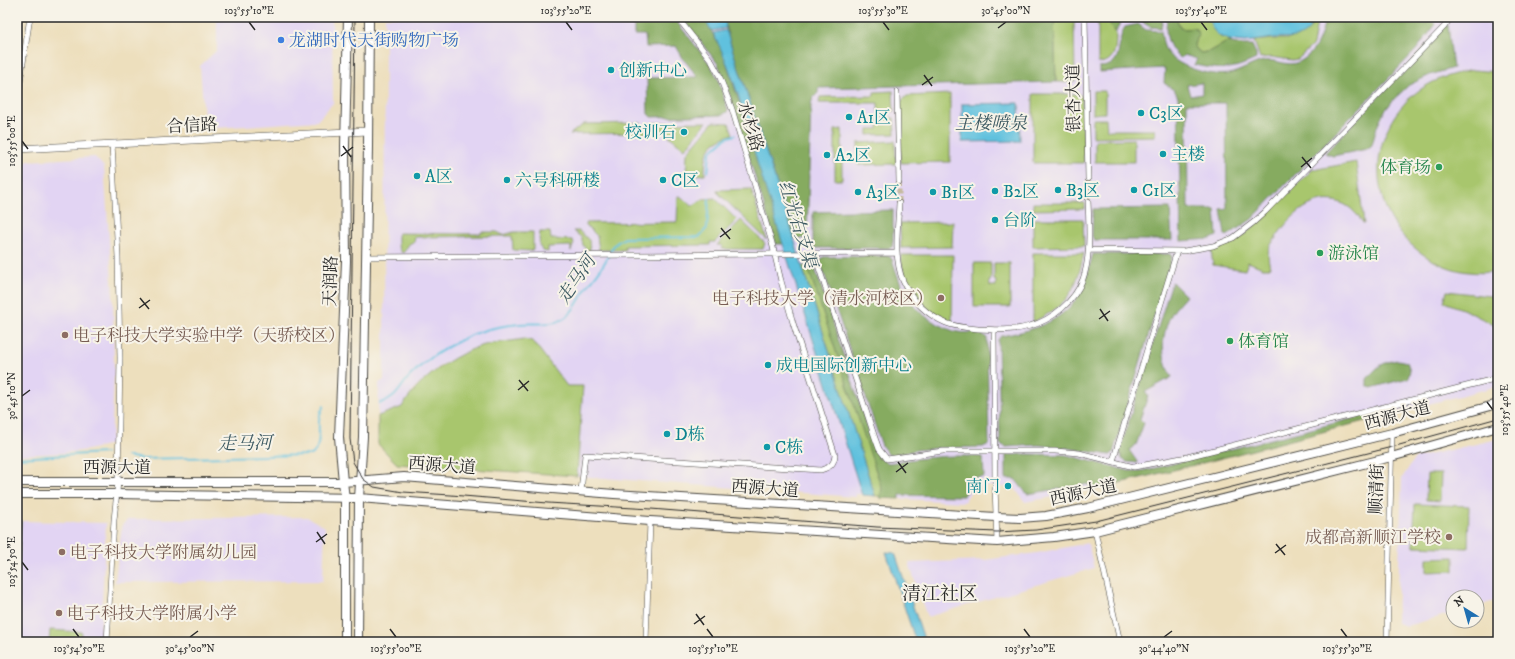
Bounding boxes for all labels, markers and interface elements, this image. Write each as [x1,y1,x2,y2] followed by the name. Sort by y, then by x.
[224,5,274,17] text: 103°55'10"E
[541,5,591,17] text: 103°55'20"E
[858,5,908,17] text: 103°55'30"E
[981,5,1031,17] text: 30°45'00"N
[1175,5,1227,17] text: 103°55'40"E
[289,30,459,52] place label: 龙湖时代天街购物广场
[276,35,286,45] marker: 龙湖时代天街购物广场
[619,60,687,82] place label: 创新中心
[1062,64,1086,132] street label: 银杏大道
[606,65,616,75] marker: 创新中心
[732,99,768,154] street label: 水杉路
[1149,103,1184,125] place label: C3区
[857,107,891,129] place label: A1区
[1136,108,1146,118] marker: C3区
[844,112,854,122] marker: A1区
[955,113,1028,135] water label: 主楼喷泉
[166,114,218,138] street label: 合信路
[6,115,18,167] text: 103°55'00"E
[625,122,676,144] place label: 校训石
[679,127,689,137] marker: 校训石
[1171,144,1205,166] place label: 主楼
[835,145,871,167] place label: A2区
[1158,149,1168,159] marker: 主楼
[822,150,832,160] marker: A2区
[1380,157,1431,179] place label: 体育场
[1434,162,1444,172] marker: 体育场
[425,166,453,188] place label: A区
[515,170,600,192] place label: 六号科研楼
[671,170,699,192] place label: C区
[412,171,422,181] marker: A区
[502,175,512,185] marker: 六号科研楼
[658,175,668,185] marker: C区
[773,178,822,273] water label: 红光右支渠
[1066,180,1100,202] place label: B3区
[1142,180,1177,202] place label: C1区
[1003,181,1039,203] place label: B2区
[866,182,900,204] place label: A3区
[941,182,975,204] place label: B1区
[1053,185,1063,195] marker: B3区
[1129,185,1139,195] marker: C1区
[990,186,1000,196] marker: B2区
[853,187,863,197] marker: A3区
[928,187,938,197] marker: B1区
[1003,210,1037,232] place label: 台阶
[990,215,1000,225] marker: 台阶
[1328,243,1379,265] place label: 游泳馆
[1315,248,1325,258] marker: 游泳馆
[553,249,603,308] water label: 走马河
[319,255,343,307] street label: 天润路
[712,288,933,310] place label: 电子科技大学（清水河校区）
[936,293,946,303] marker: 电子科技大学（清水河校区）
[73,325,345,347] place label: 电子科技大学实验中学（天骄校区）
[60,330,70,340] marker: 电子科技大学实验中学（天骄校区）
[1238,331,1289,353] place label: 体育馆
[1225,336,1235,346] marker: 体育馆
[776,355,912,377] place label: 成电国际创新中心
[763,360,773,370] marker: 成电国际创新中心
[6,372,18,420] text: 30°45'10"N
[1499,384,1511,436] text: 103°55'40"E
[1362,397,1433,435] street label: 西源大道
[675,424,705,446] place label: D栋
[662,429,672,439] marker: D栋
[218,432,275,455] water label: 走马河
[775,437,803,459] place label: C栋
[762,442,772,452] marker: C栋
[407,453,477,479] street label: 西源大道
[83,457,151,479] street label: 西源大道
[1365,463,1389,515] street label: 顺清街
[1048,475,1119,511] street label: 西源大道
[730,476,800,502] street label: 西源大道
[966,476,1000,498] place label: 南门
[1003,481,1013,491] marker: 南门
[1305,527,1441,549] place label: 成都高新顺江学校
[1444,532,1454,542] marker: 成都高新顺江学校
[6,536,18,588] text: 103°54'50"E
[70,542,257,564] place label: 电子科技大学附属幼儿园
[57,547,67,557] marker: 电子科技大学附属幼儿园
[902,583,978,606] district label: 清江社区
[1445,589,1485,629] north arrow
[1452,594,1467,610] text: N
[67,603,237,625] place label: 电子科技大学附属小学
[54,608,64,618] marker: 电子科技大学附属小学
[53,643,105,655] text: 103°54'50"E
[165,643,215,655] text: 30°45'00"N
[370,643,422,655] text: 103°55'00"E
[688,643,738,655] text: 103°55'10"E
[1005,643,1055,655] text: 103°55'20"E
[1139,643,1189,655] text: 30°44'40"N
[1322,643,1372,655] text: 103°55'30"E

